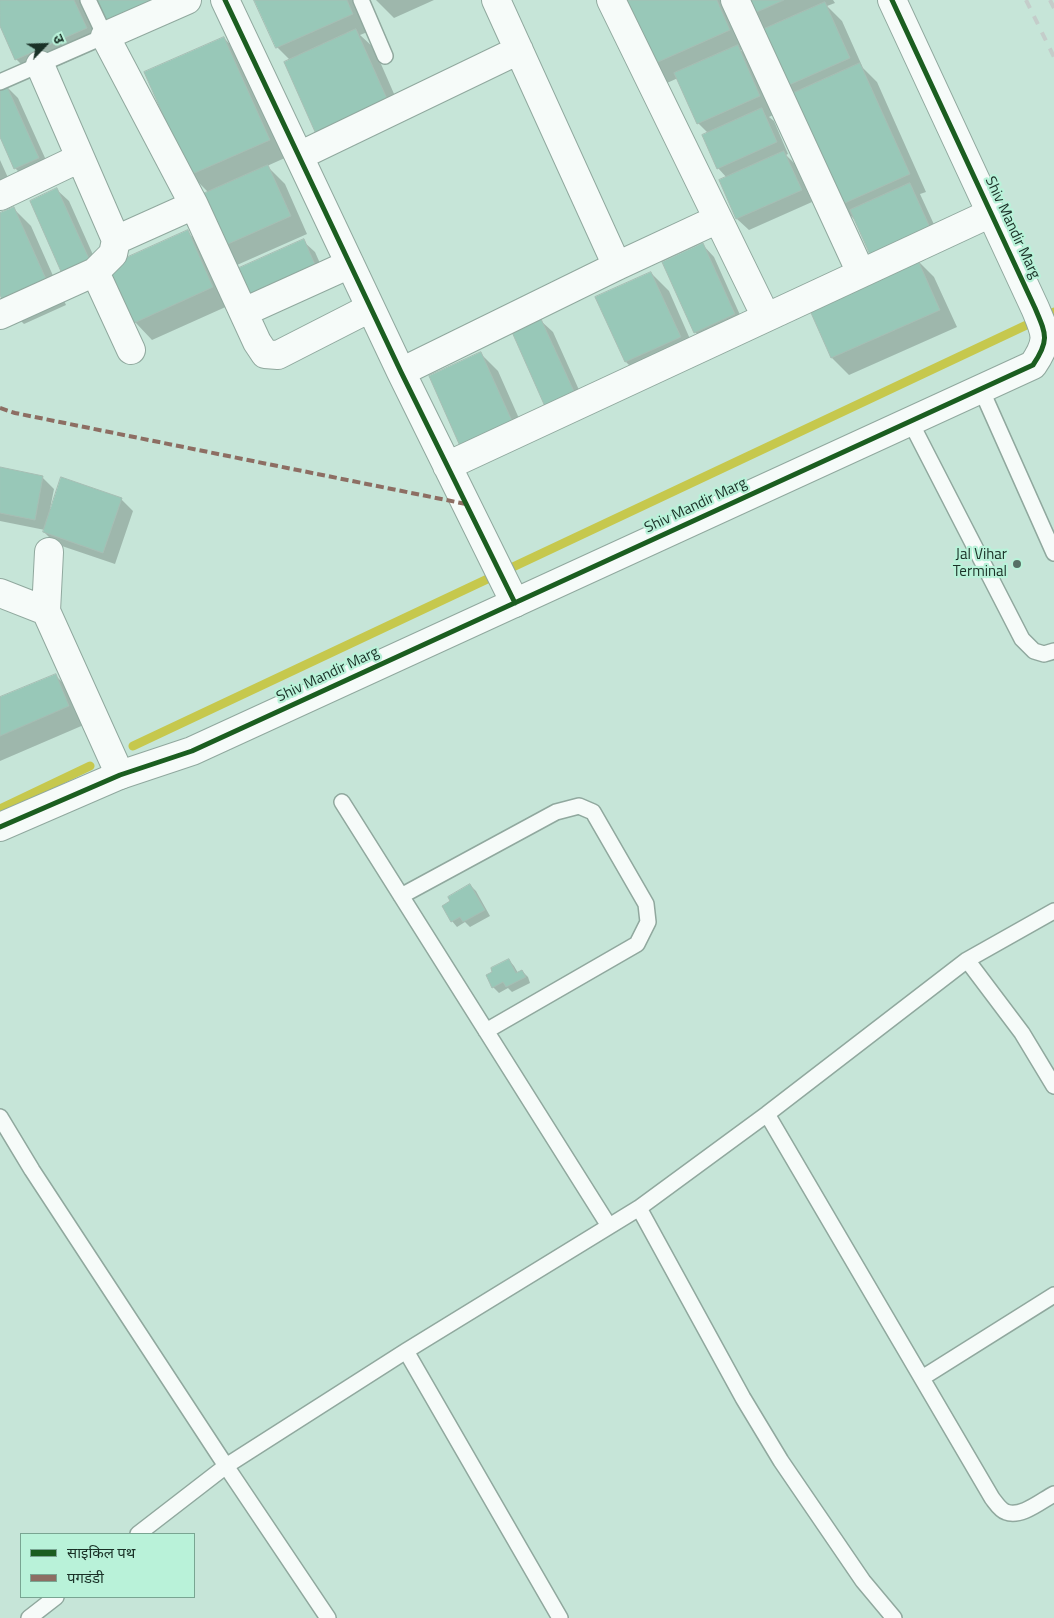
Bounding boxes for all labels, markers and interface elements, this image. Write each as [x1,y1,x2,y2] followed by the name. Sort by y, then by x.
[20,20,70,70] north arrow
[48,31,70,47] text: उ
[980,174,1044,282] street label: Shiv Mandir Marg
[642,474,750,538] street label: Shiv Mandir Marg
[953,546,1007,581] place label: Jal Vihar Terminal
[1011,558,1023,570] marker: Jal Vihar Terminal
[274,643,382,707] street label: Shiv Mandir Marg
[20,1533,195,1598] legend
[67,1541,135,1564] text: साइकिल पथ
[67,1566,104,1589] text: पगडंडी

